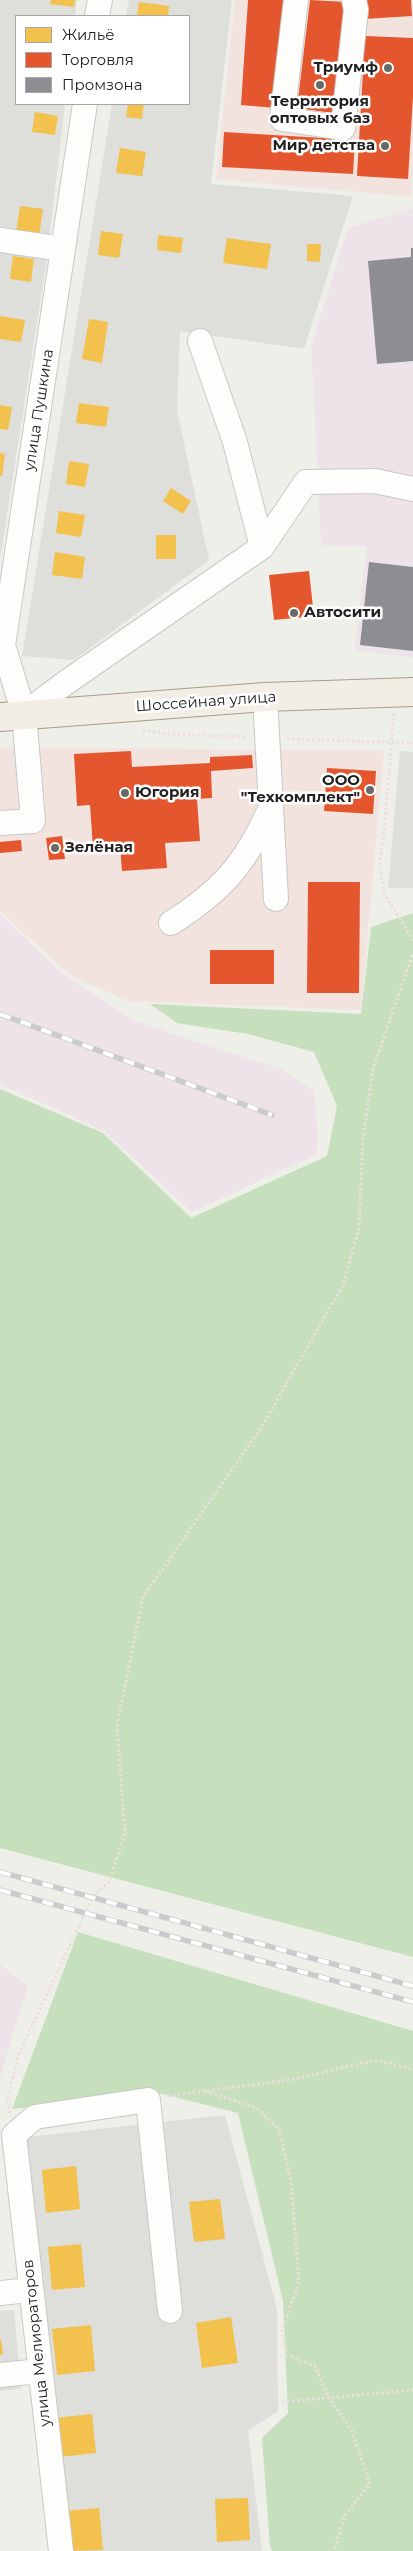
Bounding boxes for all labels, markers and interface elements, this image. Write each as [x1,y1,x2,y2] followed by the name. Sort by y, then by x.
[15,15,190,105] legend
[62,25,115,44] text: Жильё
[62,50,134,69] text: Торговля
[313,59,378,77] place label: Триумф
[382,62,394,74] marker: Триумф
[62,75,142,94] text: Промзона
[314,79,326,91] marker: Территория оптовых баз
[270,93,370,128] place label: Территория оптовых баз
[272,137,375,155] place label: Мир детства
[379,140,391,152] marker: Мир детства
[20,348,58,472] street label: улица Пушкина
[304,604,381,622] place label: Автосити
[288,607,300,619] marker: Автосити
[135,688,277,716] street label: Шоссейная улица
[241,772,360,807] place label: ООО "Техкомплект"
[135,784,199,802] place label: Югория
[364,784,376,796] marker: ООО "Техкомплект"
[119,787,131,799] marker: Югория
[65,839,133,857] place label: Зелёная
[49,842,61,854] marker: Зелёная
[19,2259,55,2427] street label: улица Мелиораторов

